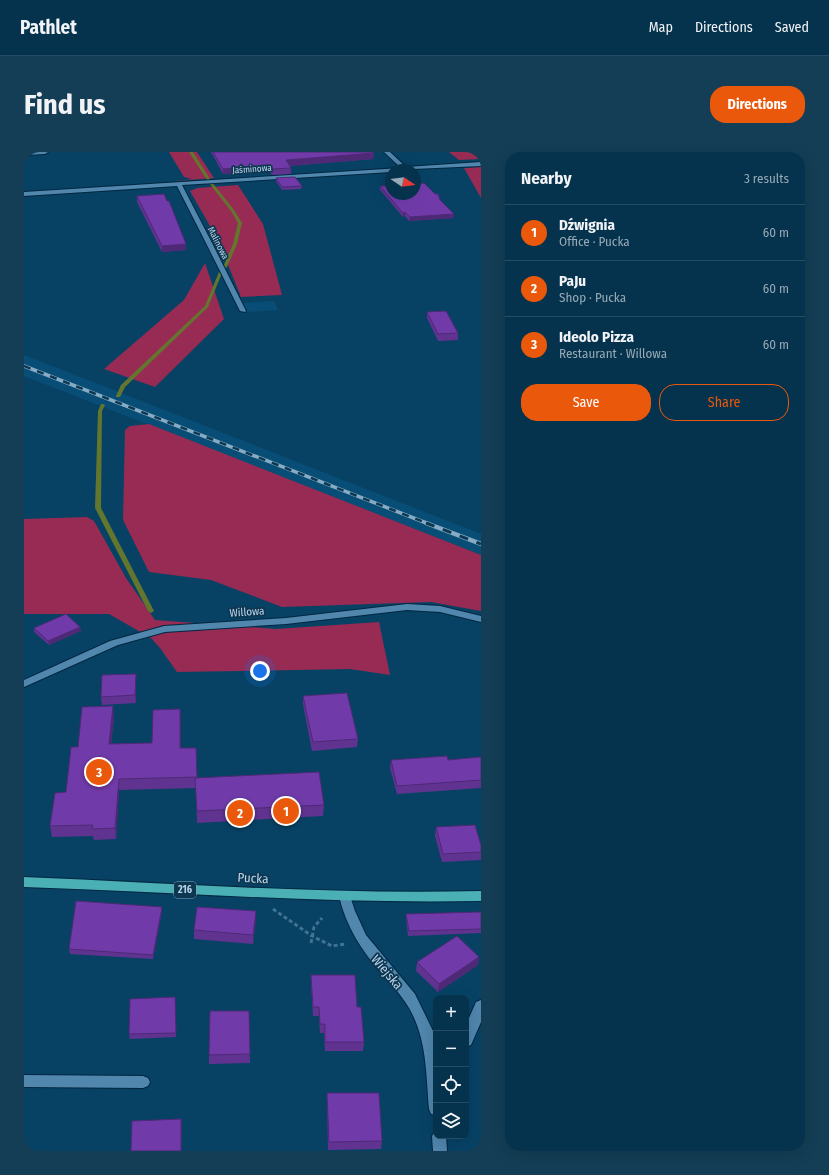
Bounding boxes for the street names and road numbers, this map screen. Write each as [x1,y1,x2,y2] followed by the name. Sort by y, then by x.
[232,163,273,175] street label: Jaśminowa
[206,225,231,261] street label: Malinowa
[229,604,265,620] street label: Willowa
[237,870,269,886] street label: Pucka
[174,882,196,898] road number: 216
[368,952,406,992] street label: Wiejska

